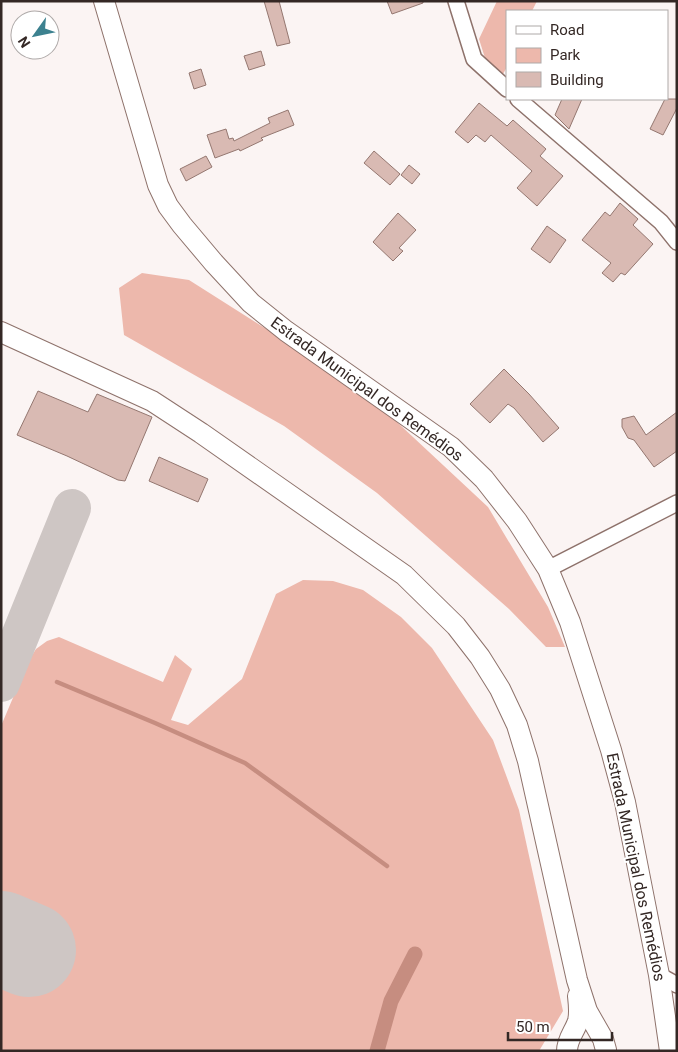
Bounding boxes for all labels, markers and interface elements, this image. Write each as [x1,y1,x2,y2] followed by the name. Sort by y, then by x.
[10,10,60,60] north arrow
[506,10,668,100] legend
[550,21,584,39] text: Road
[15,34,34,51] text: N
[550,46,581,64] text: Park
[550,71,604,89] text: Building
[267,313,467,465] street label: Estrada Municipal dos Remédios
[602,751,670,983] street label: Estrada Municipal dos Remédios
[508,1010,612,1042] scale bar
[516,1018,550,1036] text: 50 m

